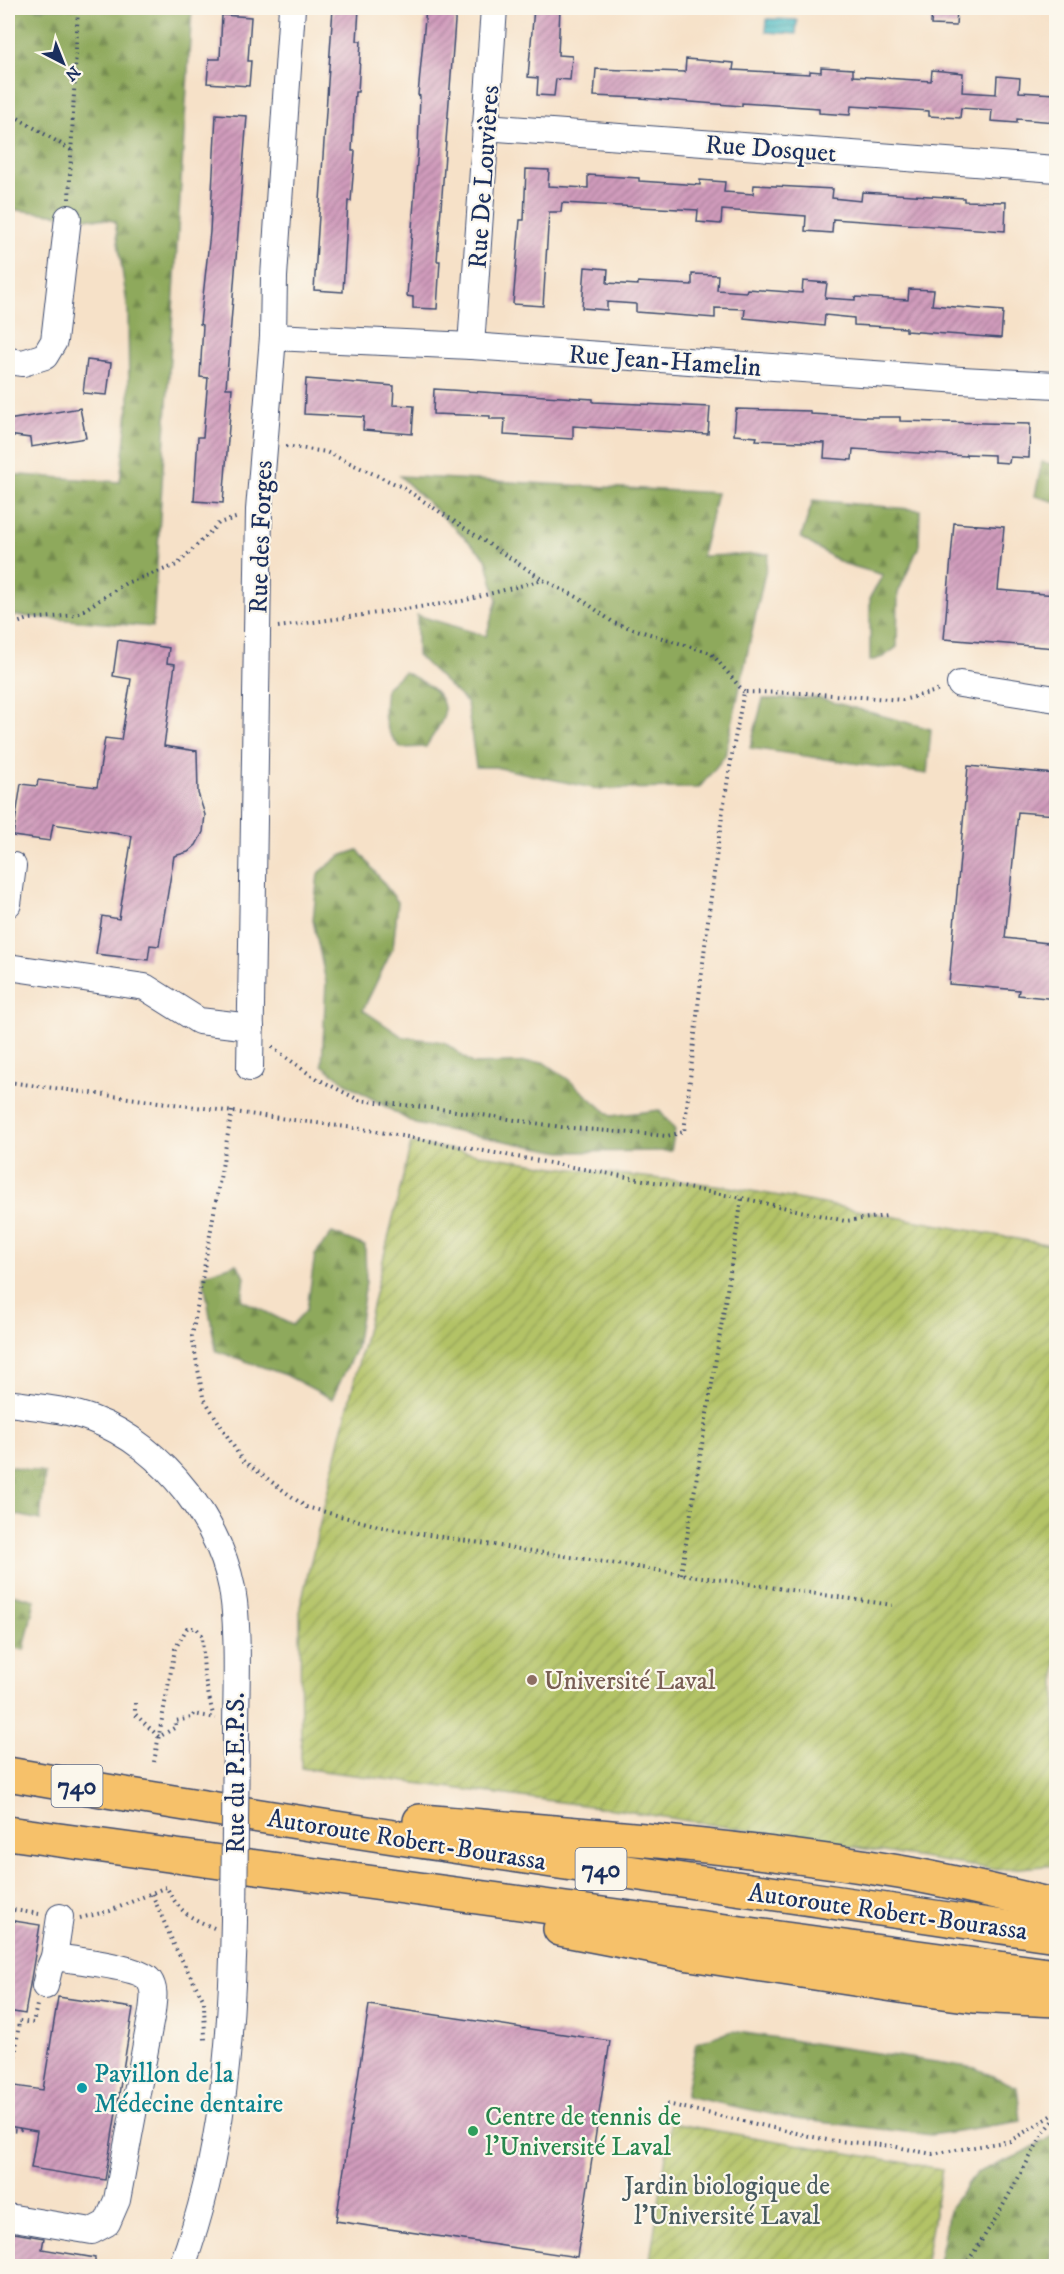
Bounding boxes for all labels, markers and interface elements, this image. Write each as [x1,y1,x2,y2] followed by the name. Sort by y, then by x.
[33,33,93,93] north arrow
[61,62,84,85] text: N
[462,84,507,270] street label: Rue De Louvières
[704,128,838,171] street label: Rue Dosquet
[567,338,763,385] street label: Rue Jean-Hamelin
[242,460,281,614] street label: Rue des Forges
[544,1665,716,1698] place label: Université Laval
[525,1673,539,1687] marker: Université Laval
[220,1692,253,1854] street label: Rue du P.E.P.S.
[52,1765,103,1807] road number: 740
[265,1802,548,1879] street label: Autoroute Robert-Bourassa
[576,1848,626,1890] road number: 740
[746,1877,1030,1948] street label: Autoroute Robert-Bourassa
[94,2058,283,2121] place label: Pavillon de la Médecine dentaire
[75,2081,89,2095] marker: Pavillon de la Médecine dentaire
[485,2101,681,2164] place label: Centre de tennis de l’Université Laval
[466,2124,480,2138] marker: Centre de tennis de l’Université Laval
[622,2170,830,2233] park label: Jardin biologique de l'Université Laval

